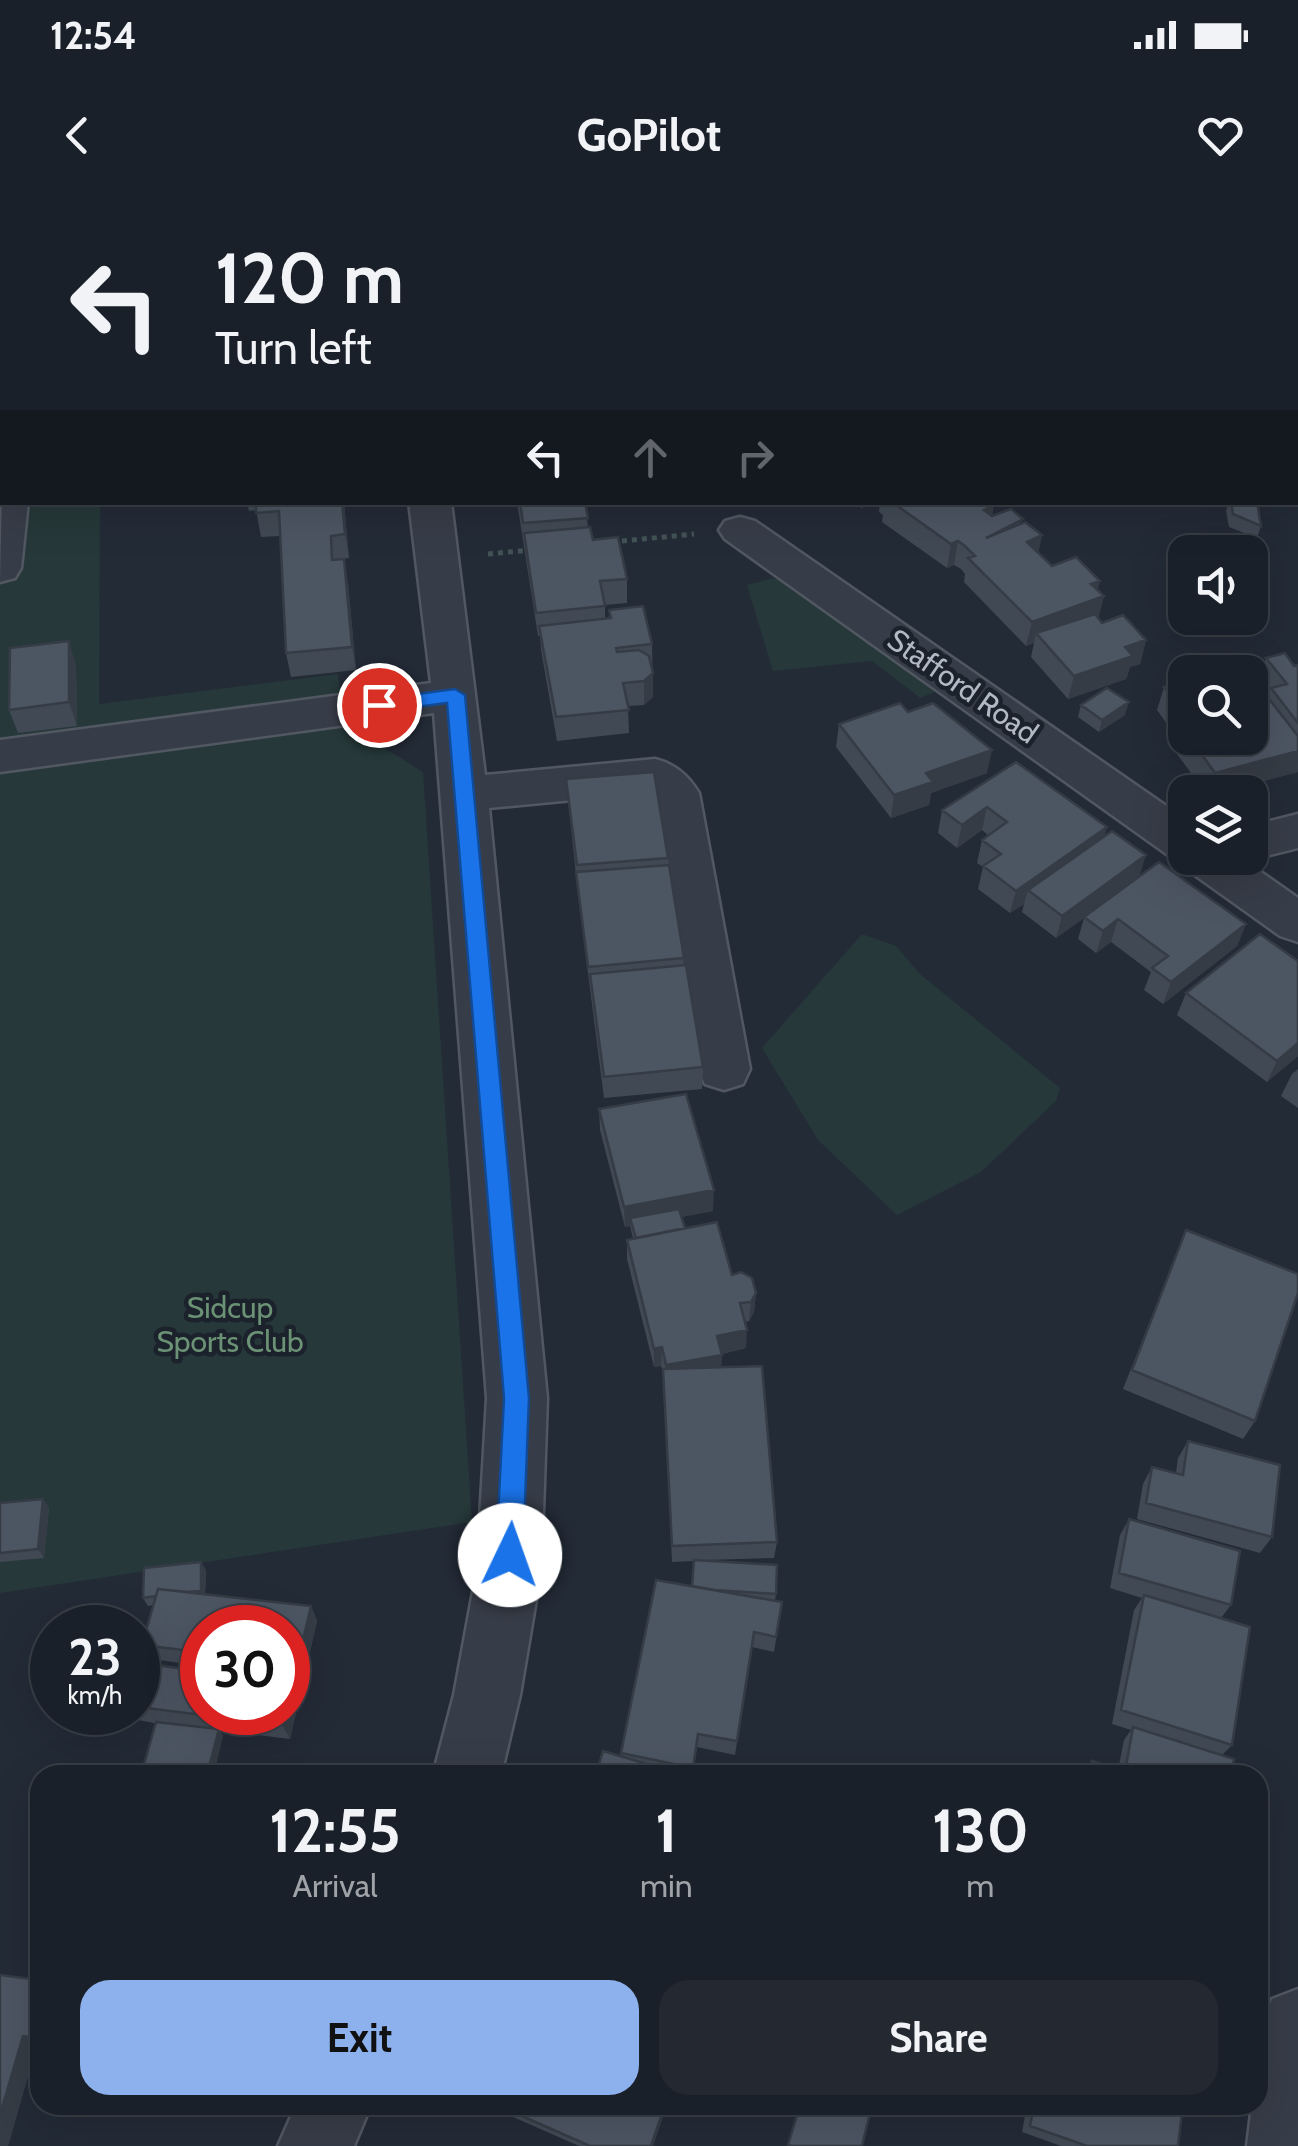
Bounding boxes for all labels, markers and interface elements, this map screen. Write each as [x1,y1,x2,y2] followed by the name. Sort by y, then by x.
[50,12,137,59] text: 12:54
[50,108,105,163] icon: back
[577,108,721,162] text: GoPilot
[1193,108,1248,163] icon: heart
[215,235,404,321] text: 120 m
[50,240,180,370] icon: left
[215,321,372,375] text: Turn left
[518,430,573,485] icon: left
[623,430,678,485] icon: ahead
[728,430,783,485] icon: right
[1168,535,1268,875] map controls
[1168,535,1268,635] button: sound
[881,621,1045,751] street label: Stafford Road
[1168,655,1268,755] button: search
[337,663,422,748] pin
[352,678,407,733] icon: arrive
[1168,775,1268,875] button: layers
[156,1289,304,1360] park label: Sidcup Sports Club
[458,1503,562,1607] position arrow
[180,1605,310,1735] speed limit sign: 30
[68,1627,122,1688] text: 23
[68,1680,122,1710] text: km/h
[269,1794,401,1867] text: 12:55
[655,1794,677,1867] text: 1
[932,1794,1029,1867] text: 130
[292,1866,378,1905] text: Arrival
[640,1866,693,1905] text: min
[966,1866,994,1905] text: m
[80,1980,639,2095] button: Exit
[659,1980,1218,2095] button: Share

